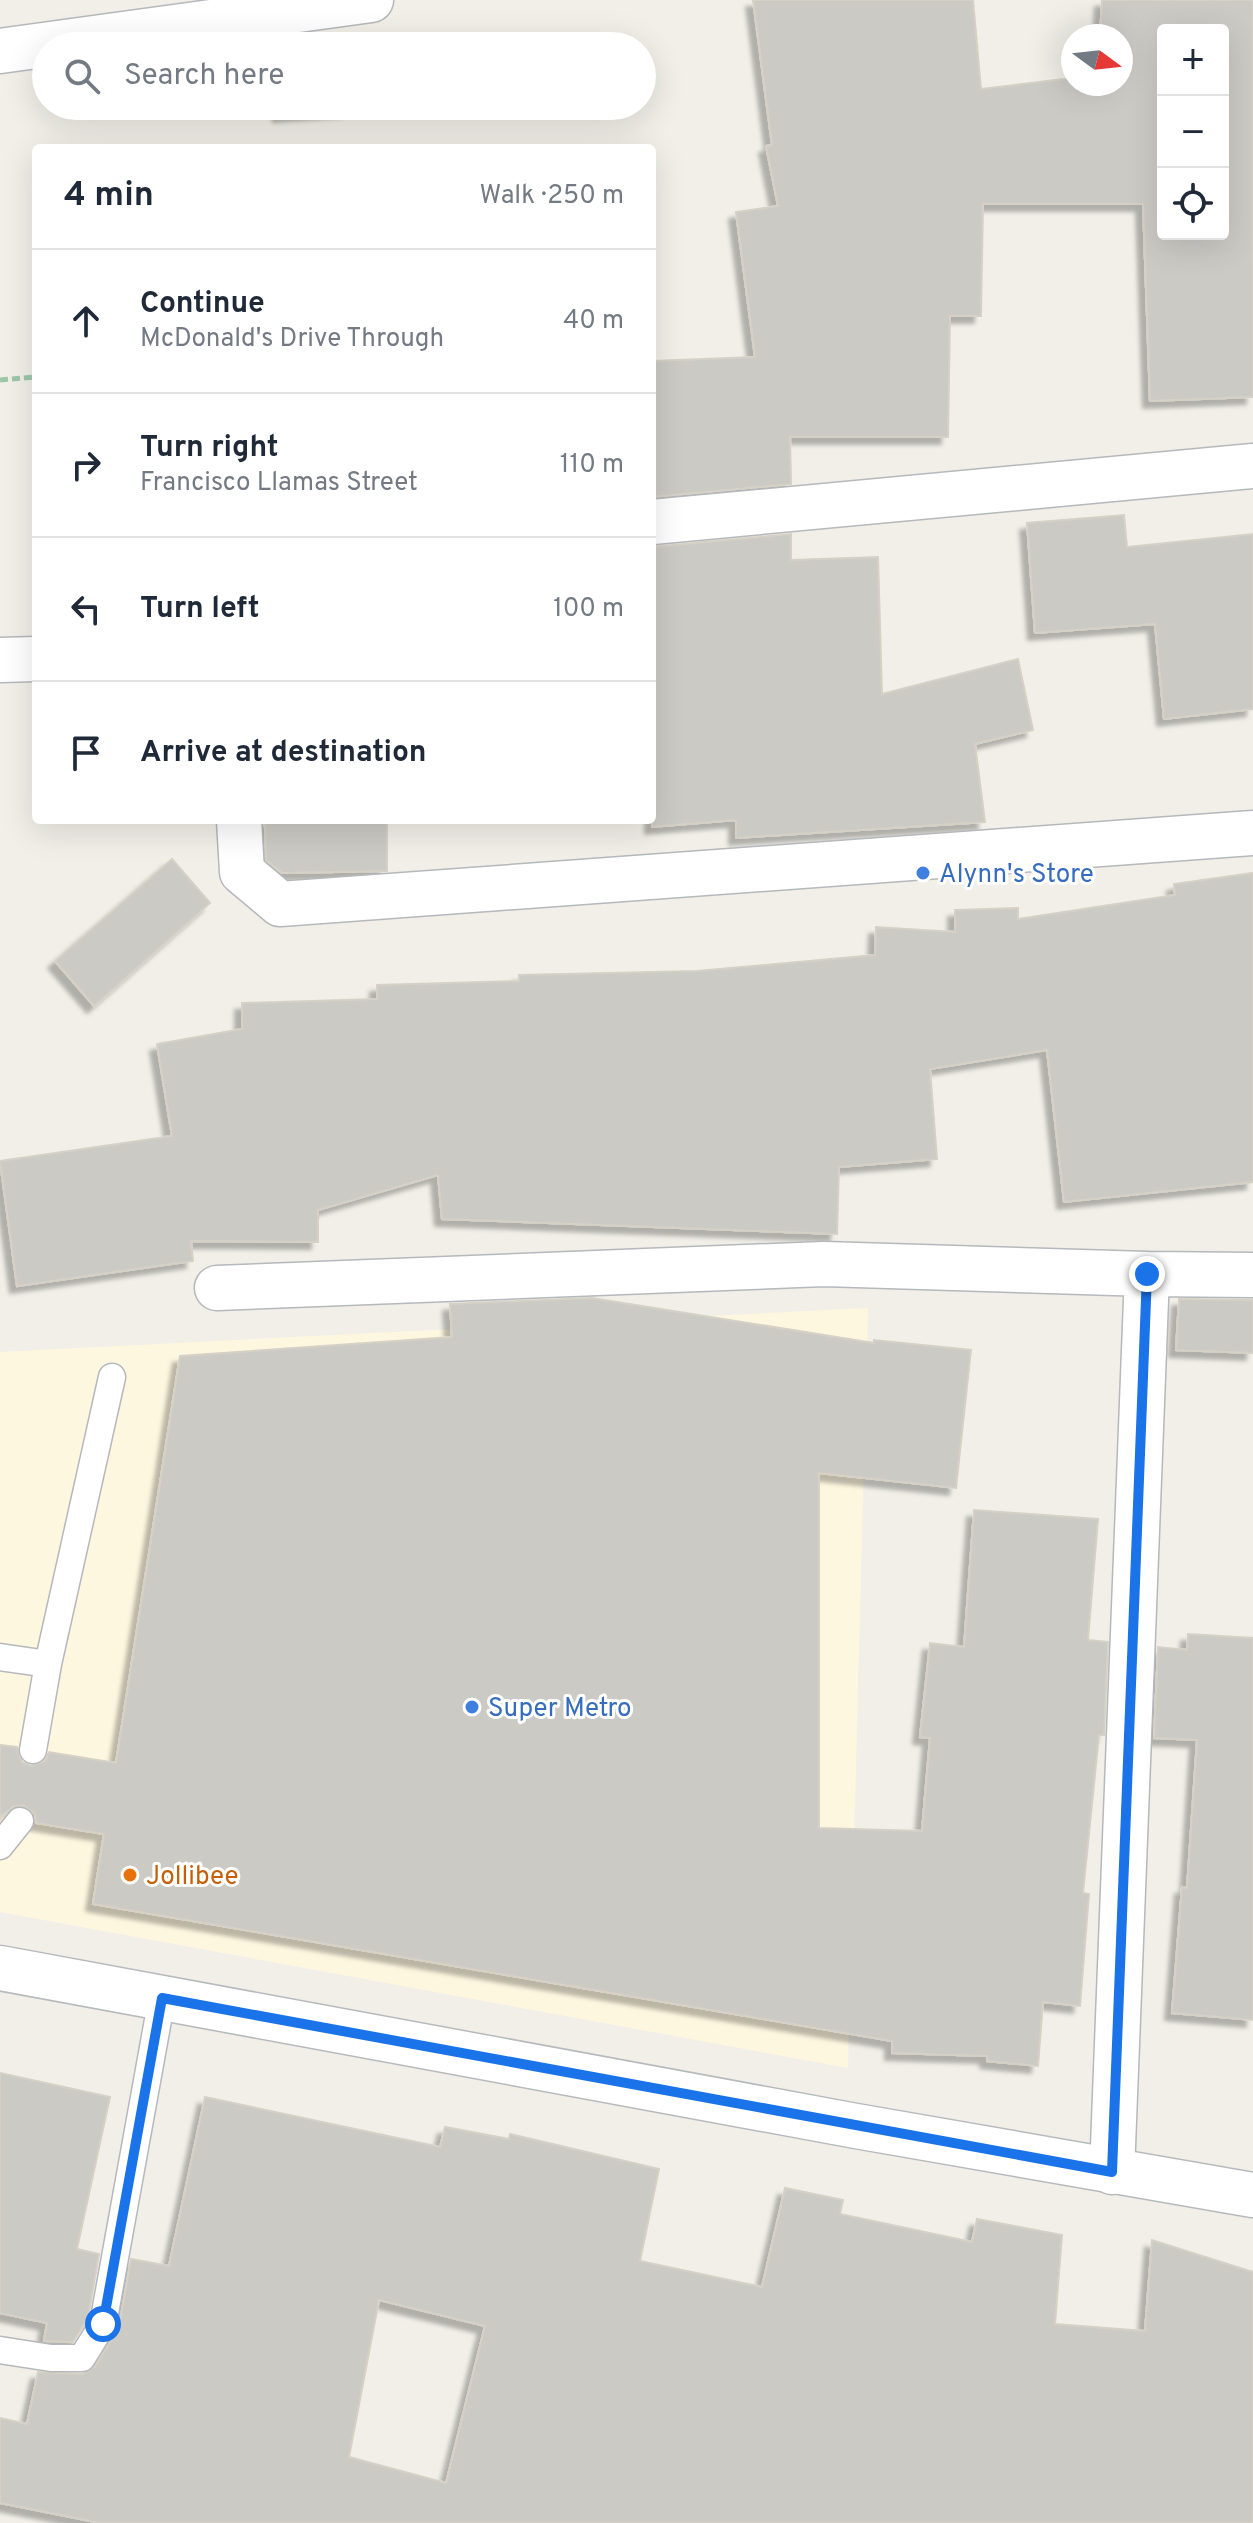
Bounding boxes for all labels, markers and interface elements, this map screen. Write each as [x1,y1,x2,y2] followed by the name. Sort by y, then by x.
[1061,24,1133,96] north arrow
[1157,24,1229,240] map controls
[1157,24,1229,96] button: +
[32,32,656,120] search box
[60,54,104,98] icon: search
[124,58,284,95] text: Search here
[1157,96,1229,168] button: −
[1157,168,1229,240] button: locate
[64,175,154,218] text: 4 min
[479,180,624,213] text: Walk · 250 m
[140,286,265,323] text: Continue
[64,299,108,343] icon: ahead
[563,305,624,338] text: 40 m
[140,323,444,356] text: McDonald's Drive Through
[140,430,278,467] text: Turn right
[64,443,108,487] icon: right
[560,449,624,482] text: 110 m
[140,467,418,500] text: Francisco Llamas Street
[64,587,108,631] icon: left
[140,591,260,628] text: Turn left
[553,593,624,626] text: 100 m
[64,731,108,775] icon: arrive
[140,735,426,772] text: Arrive at destination
[939,859,1094,892] place label: Alynn's Store
[914,864,932,882] marker: Alynn's Store
[1129,1256,1165,1292] route end
[488,1693,631,1726] place label: Super Metro
[463,1698,481,1716] marker: Super Metro
[146,1861,238,1894] place label: Jollibee
[121,1866,139,1884] marker: Jollibee
[85,2306,121,2342] route start

